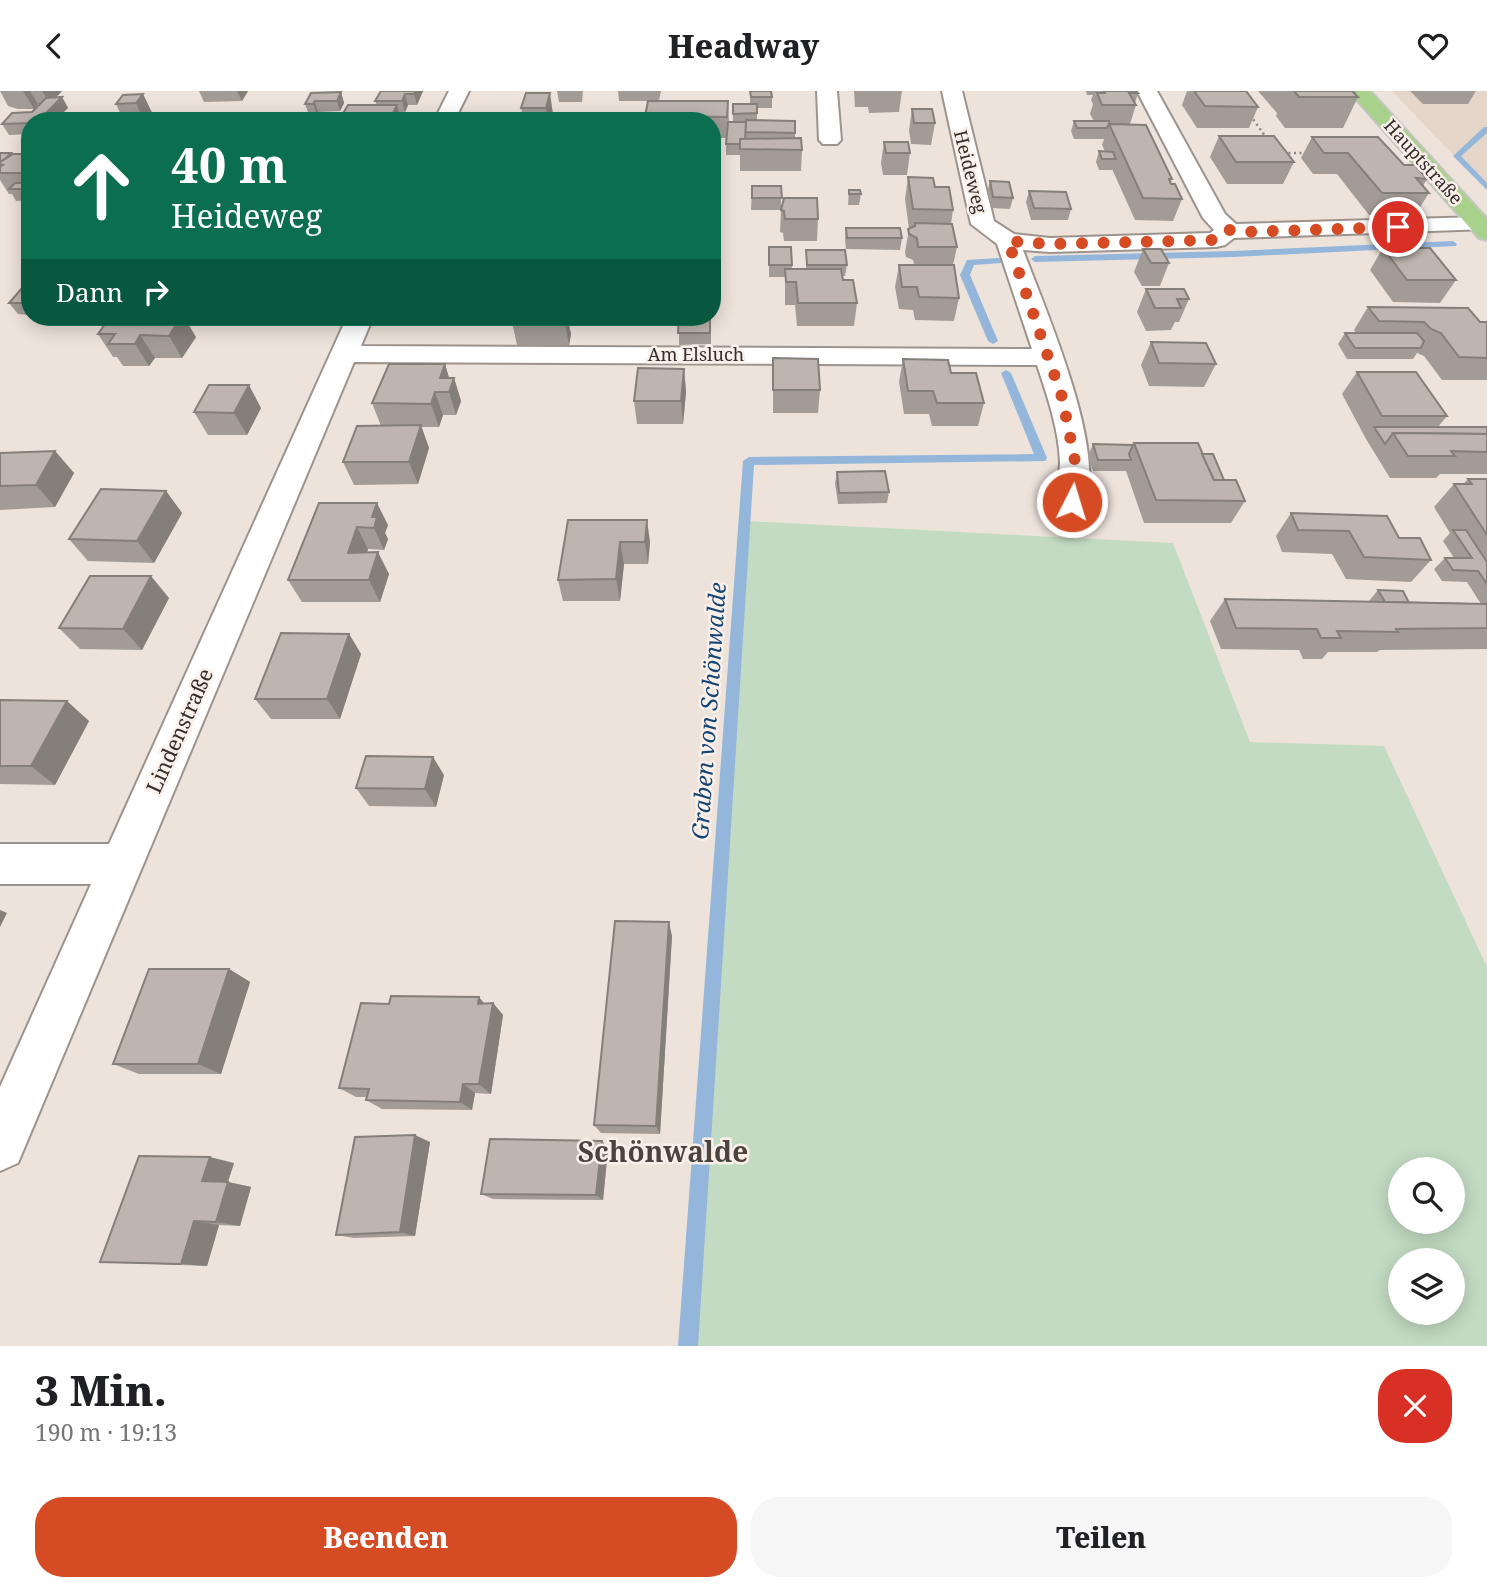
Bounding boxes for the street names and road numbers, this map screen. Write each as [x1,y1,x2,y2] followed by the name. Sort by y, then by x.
[1379,113,1469,209] street label: Hauptstraße
[949,128,993,216] street label: Heideweg
[648,342,744,366] street label: Am Elsluch
[139,664,219,798] street label: Lindenstraße

